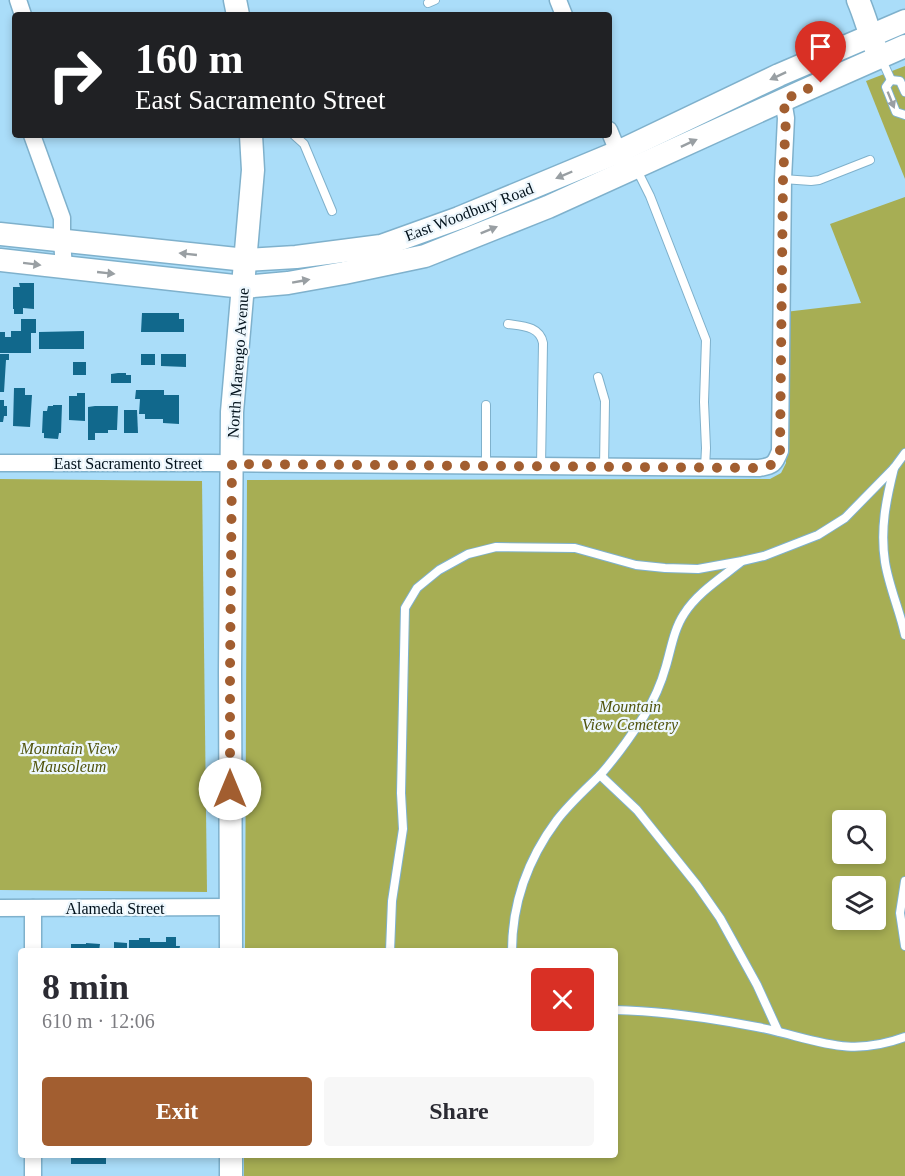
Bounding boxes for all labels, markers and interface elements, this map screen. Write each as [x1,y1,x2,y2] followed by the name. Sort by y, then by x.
[795,21,846,83] pin
[804,30,837,63] icon: arrive
[36,36,114,114] icon: right
[135,36,244,82] text: 160 m
[770,71,787,80] one-way arrow
[135,85,385,115] text: East Sacramento Street
[887,91,896,109] one-way arrow
[680,139,697,148] one-way arrow
[555,170,573,180] one-way arrow
[402,180,536,245] street label: East Woodbury Road
[480,225,498,234] one-way arrow
[178,249,197,259] one-way arrow
[23,259,42,269] one-way arrow
[97,268,116,277] one-way arrow
[292,276,311,285] one-way arrow
[224,287,253,439] street label: North Marengo Avenue
[54,455,203,472] street label: East Sacramento Street
[582,698,679,734] park label: Mountain View Cemetery
[19,740,118,775] park label: Mountain View Mausoleum
[198,757,262,821] position arrow
[832,810,886,930] map controls
[832,810,886,864] button: search
[832,876,886,930] button: layers
[65,900,165,917] street label: Alameda Street
[42,967,129,1007] text: 8 min
[531,968,594,1031] button: close
[42,1010,155,1032] text: 610 m · 12:06
[42,1077,312,1146] button: Exit
[324,1077,594,1146] button: Share

